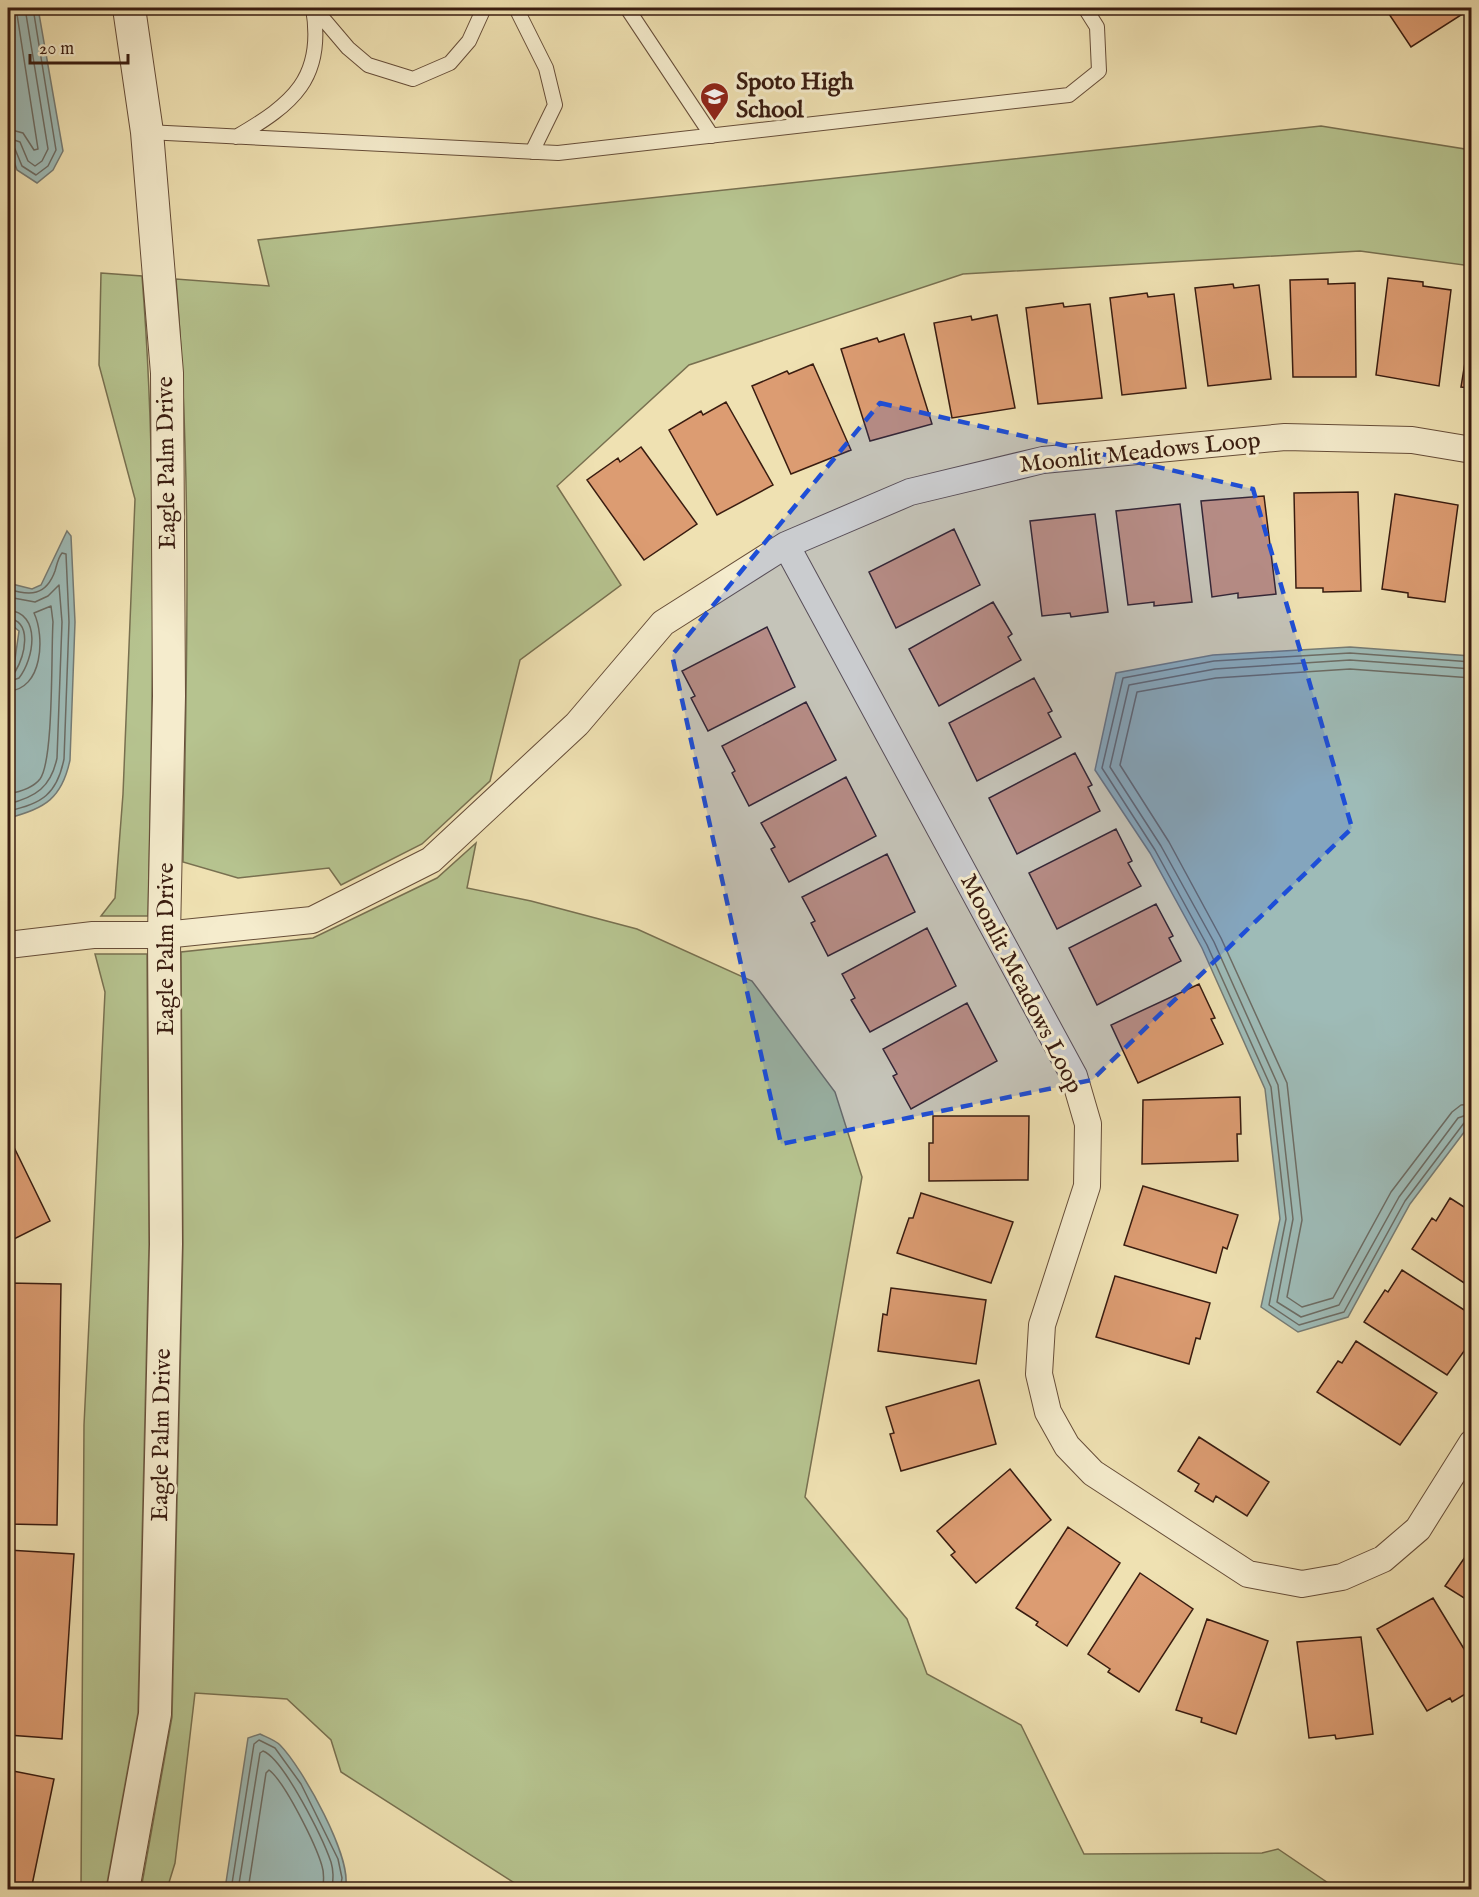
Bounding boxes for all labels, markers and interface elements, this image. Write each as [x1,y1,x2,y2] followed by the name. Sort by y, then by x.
[30,27,128,65] scale bar
[39,38,74,61] text: 20 m
[736,67,854,126] place label: Spoto High School
[699,80,731,122] school or university icon: Spoto High School
[150,376,184,550] street label: Eagle Palm Drive
[1018,425,1262,481] street label: Moonlit Meadows Loop
[151,862,182,1036] street label: Eagle Palm Drive
[952,869,1090,1099] street label: Moonlit Meadows Loop
[145,1348,179,1522] street label: Eagle Palm Drive

